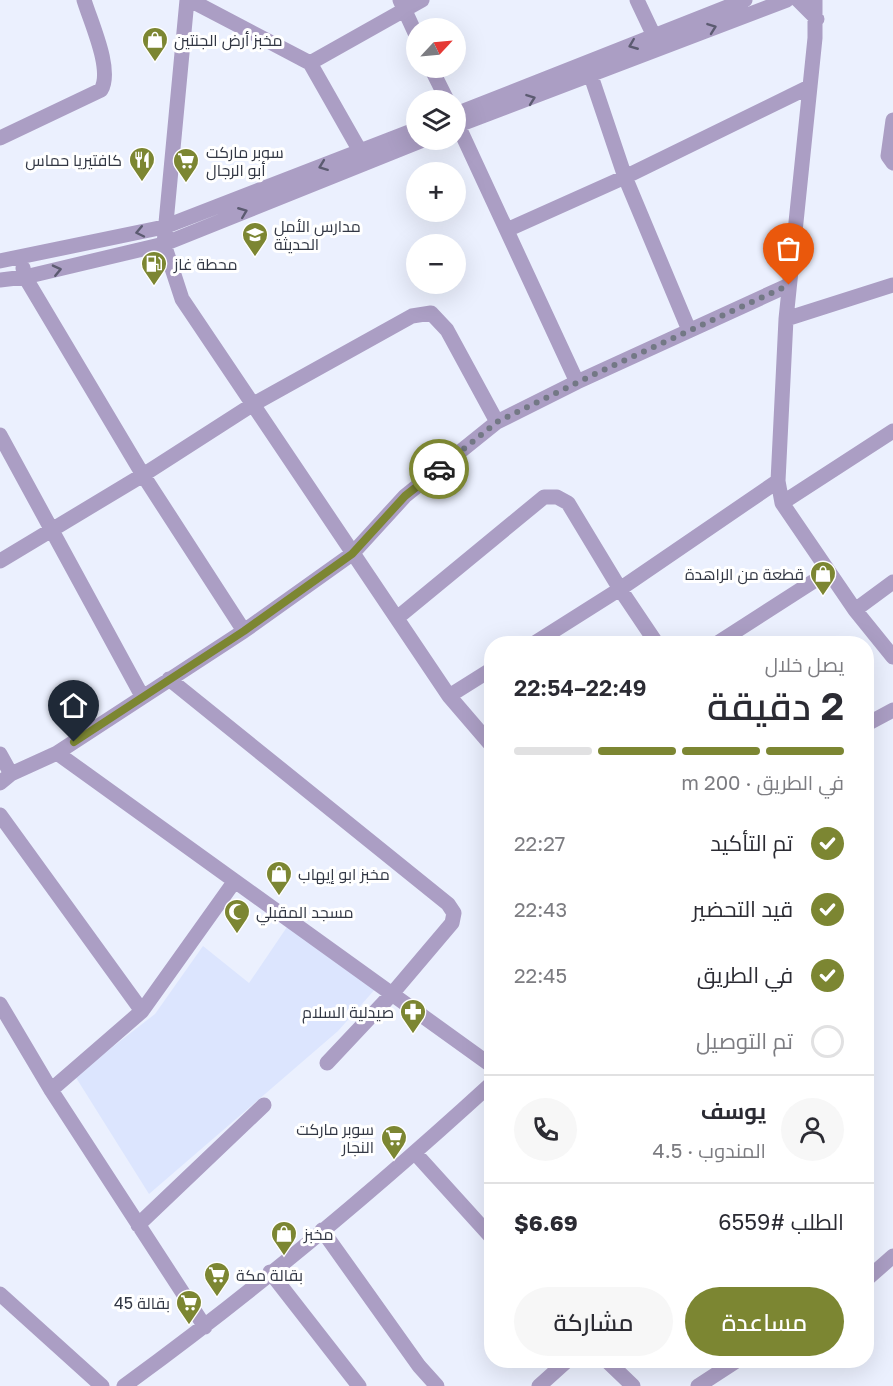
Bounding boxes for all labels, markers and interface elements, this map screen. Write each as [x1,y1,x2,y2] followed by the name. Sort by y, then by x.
[406,18,466,78] north arrow
[406,18,466,294] map controls
[706,22,717,35] one-way arrow
[140,25,170,63] shop icon: مخبز أرض الجنتين
[174,30,283,51] place label: مخبز أرض الجنتين
[628,38,639,50] one-way arrow
[406,90,466,150] button: layers
[525,93,535,106] one-way arrow
[206,142,284,181] place label: سوبر ماركت أبو الرجال
[127,145,157,183] restaurant icon: كافتيريا حماس
[171,146,201,184] supermarket icon: سوبر ماركت أبو الرجال
[25,150,122,171] place label: كافتيريا حماس
[318,158,329,171] one-way arrow
[406,162,466,222] button: +
[237,207,248,219] one-way arrow
[274,216,361,254] place label: مدارس الأمل الحديثة
[240,220,270,258] school or university icon: مدارس الأمل الحديثة
[763,223,814,285] pin
[136,225,146,238] one-way arrow
[772,232,805,265] icon: bag
[406,234,466,294] button: −
[139,249,169,287] fuel station icon: محطة غاز
[173,254,238,274] place label: محطة غاز
[52,264,62,277] one-way arrow
[409,439,469,499] courier
[423,453,456,486] icon: car
[808,559,838,597] shop icon: قطعة من الراهدة
[685,564,804,585] place label: قطعة من الراهدة
[765,652,844,676] text: يصل خلال
[514,674,647,701] text: 22:49–22:54
[48,680,99,742] pin
[707,682,844,729] text: 2 دقيقة
[57,689,90,722] icon: home
[681,770,844,794] text: في الطريق · 200 m
[811,827,844,860] icon: check
[710,829,793,856] text: تم التأكيد
[514,831,565,855] text: 22:27
[264,859,294,897] shop icon: مخبز ابو إيهاب
[298,864,390,885] place label: مخبز ابو إيهاب
[811,893,844,926] icon: check
[692,895,793,922] text: قيد التحضير
[222,897,252,935] mosque icon: مسجد المقبلي
[514,897,567,921] text: 22:43
[256,902,354,926] place label: مسجد المقبلي
[811,959,844,992] icon: check
[697,961,793,988] text: في الطريق
[514,963,567,987] text: 22:45
[398,997,428,1035] pharmacy icon: صيدلية السلام
[302,1002,394,1024] place label: صيدلية السلام
[696,1027,793,1054] text: تم التوصيل
[701,1097,766,1124] text: يوسف
[514,1098,577,1161] button: phone
[781,1098,844,1161] button: person
[296,1119,374,1157] place label: سوبر ماركت النجار
[379,1123,409,1161] supermarket icon: سوبر ماركت النجار
[653,1138,766,1162] text: المندوب · 4.5
[718,1208,844,1235] text: الطلب #6559
[514,1209,578,1236] text: $6.69
[269,1219,299,1257] shop icon: مخبز
[303,1224,333,1244] place label: مخبز
[202,1260,232,1298] supermarket icon: بقالة مكة
[236,1265,303,1285] place label: بقالة مكة
[514,1287,673,1356] button: مشاركة
[685,1287,844,1356] button: مساعدة
[174,1288,204,1326] supermarket icon: بقالة 45
[114,1293,170,1313] place label: بقالة 45

